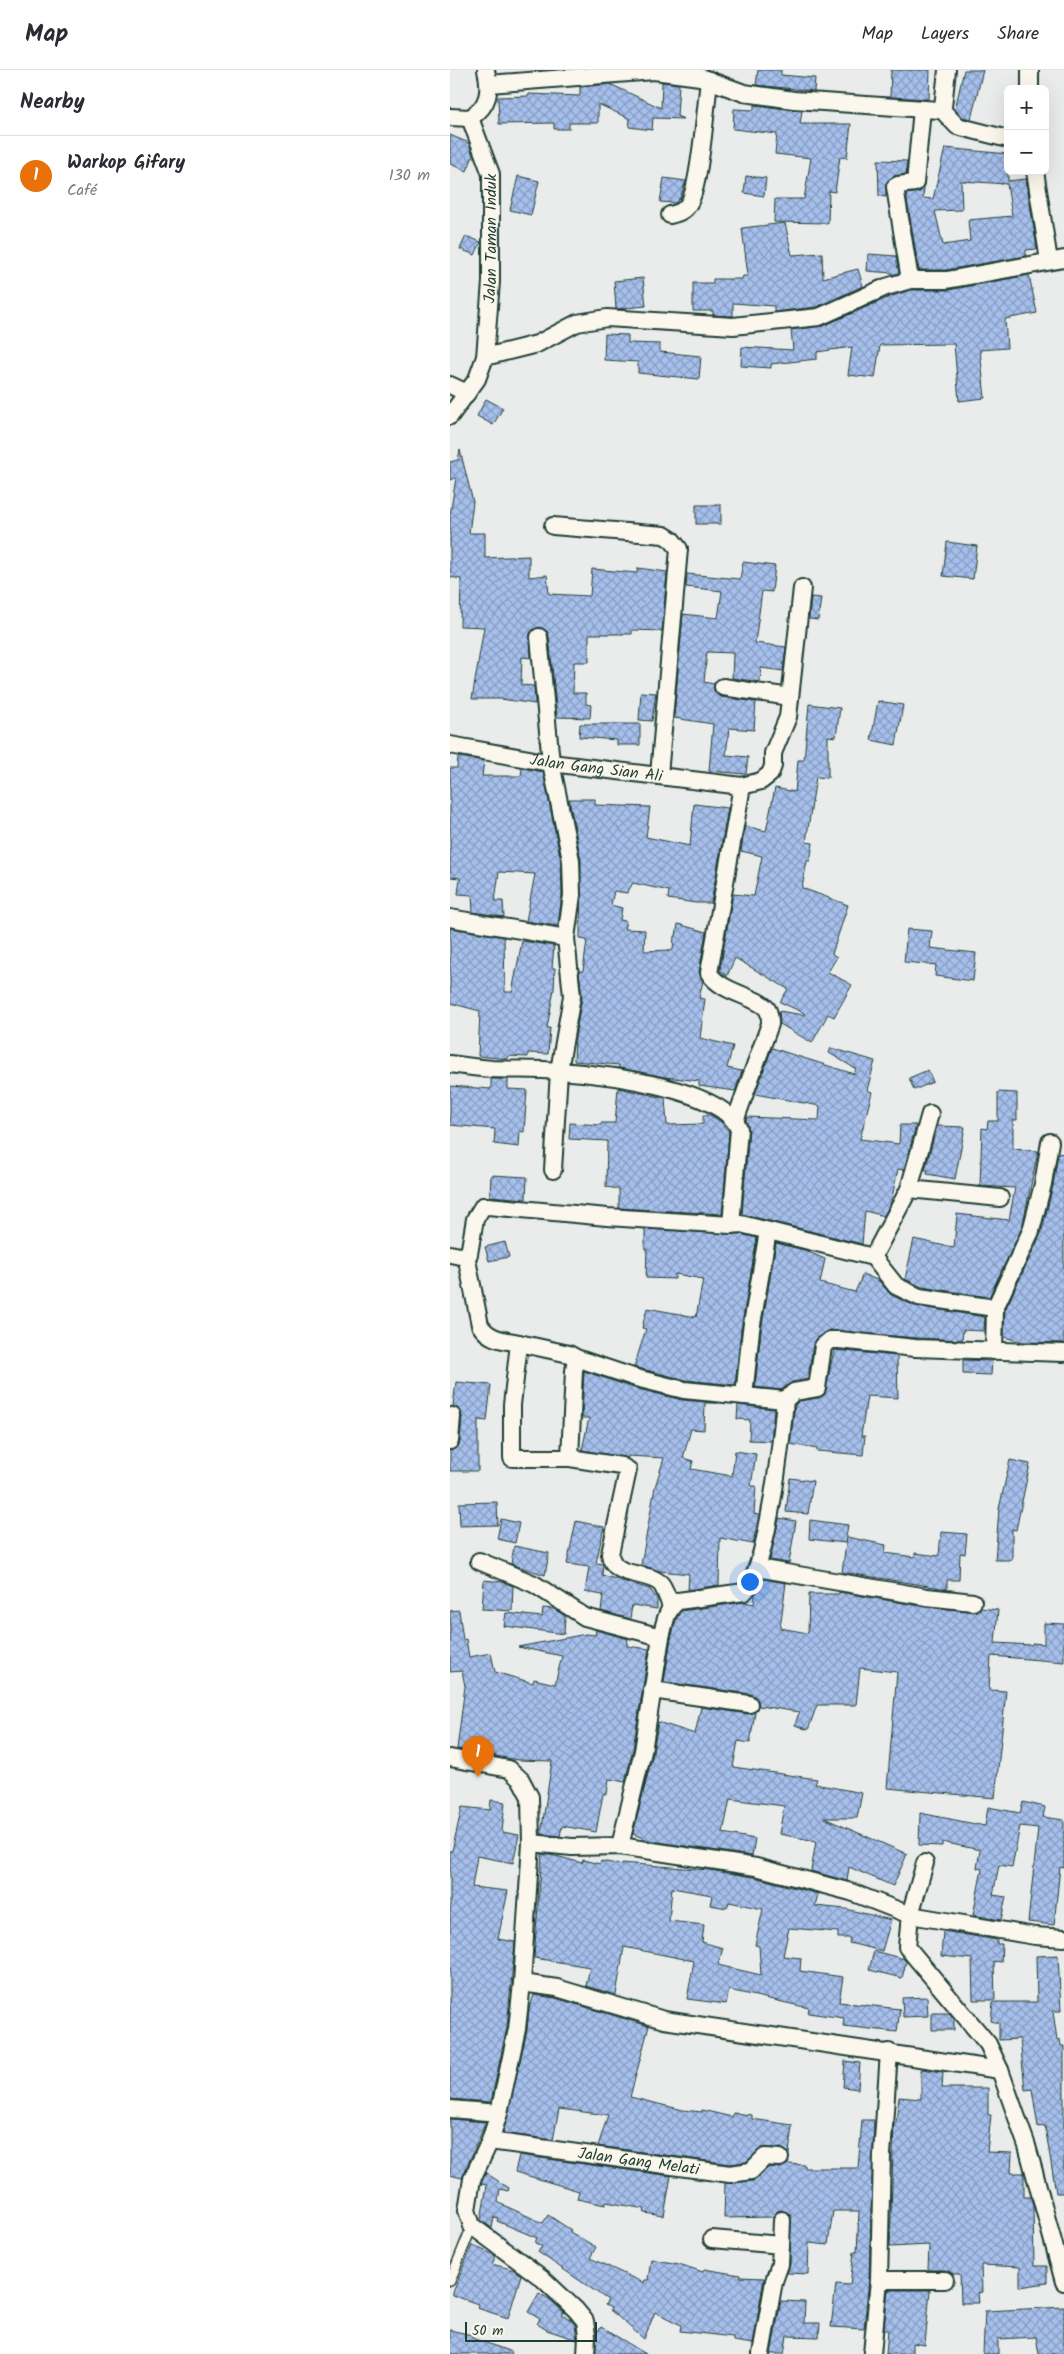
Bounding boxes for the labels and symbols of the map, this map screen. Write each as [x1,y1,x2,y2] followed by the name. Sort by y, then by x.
[477,173,504,304] street label: Jalan Taman Induk
[528,747,665,789] street label: Jalan Gang Sian Ali
[737,1569,763,1595] your location
[462,1736,494,1777] pin: 1
[576,2141,702,2182] street label: Jalan Gang Melati
[465,2319,598,2342] scale bar

